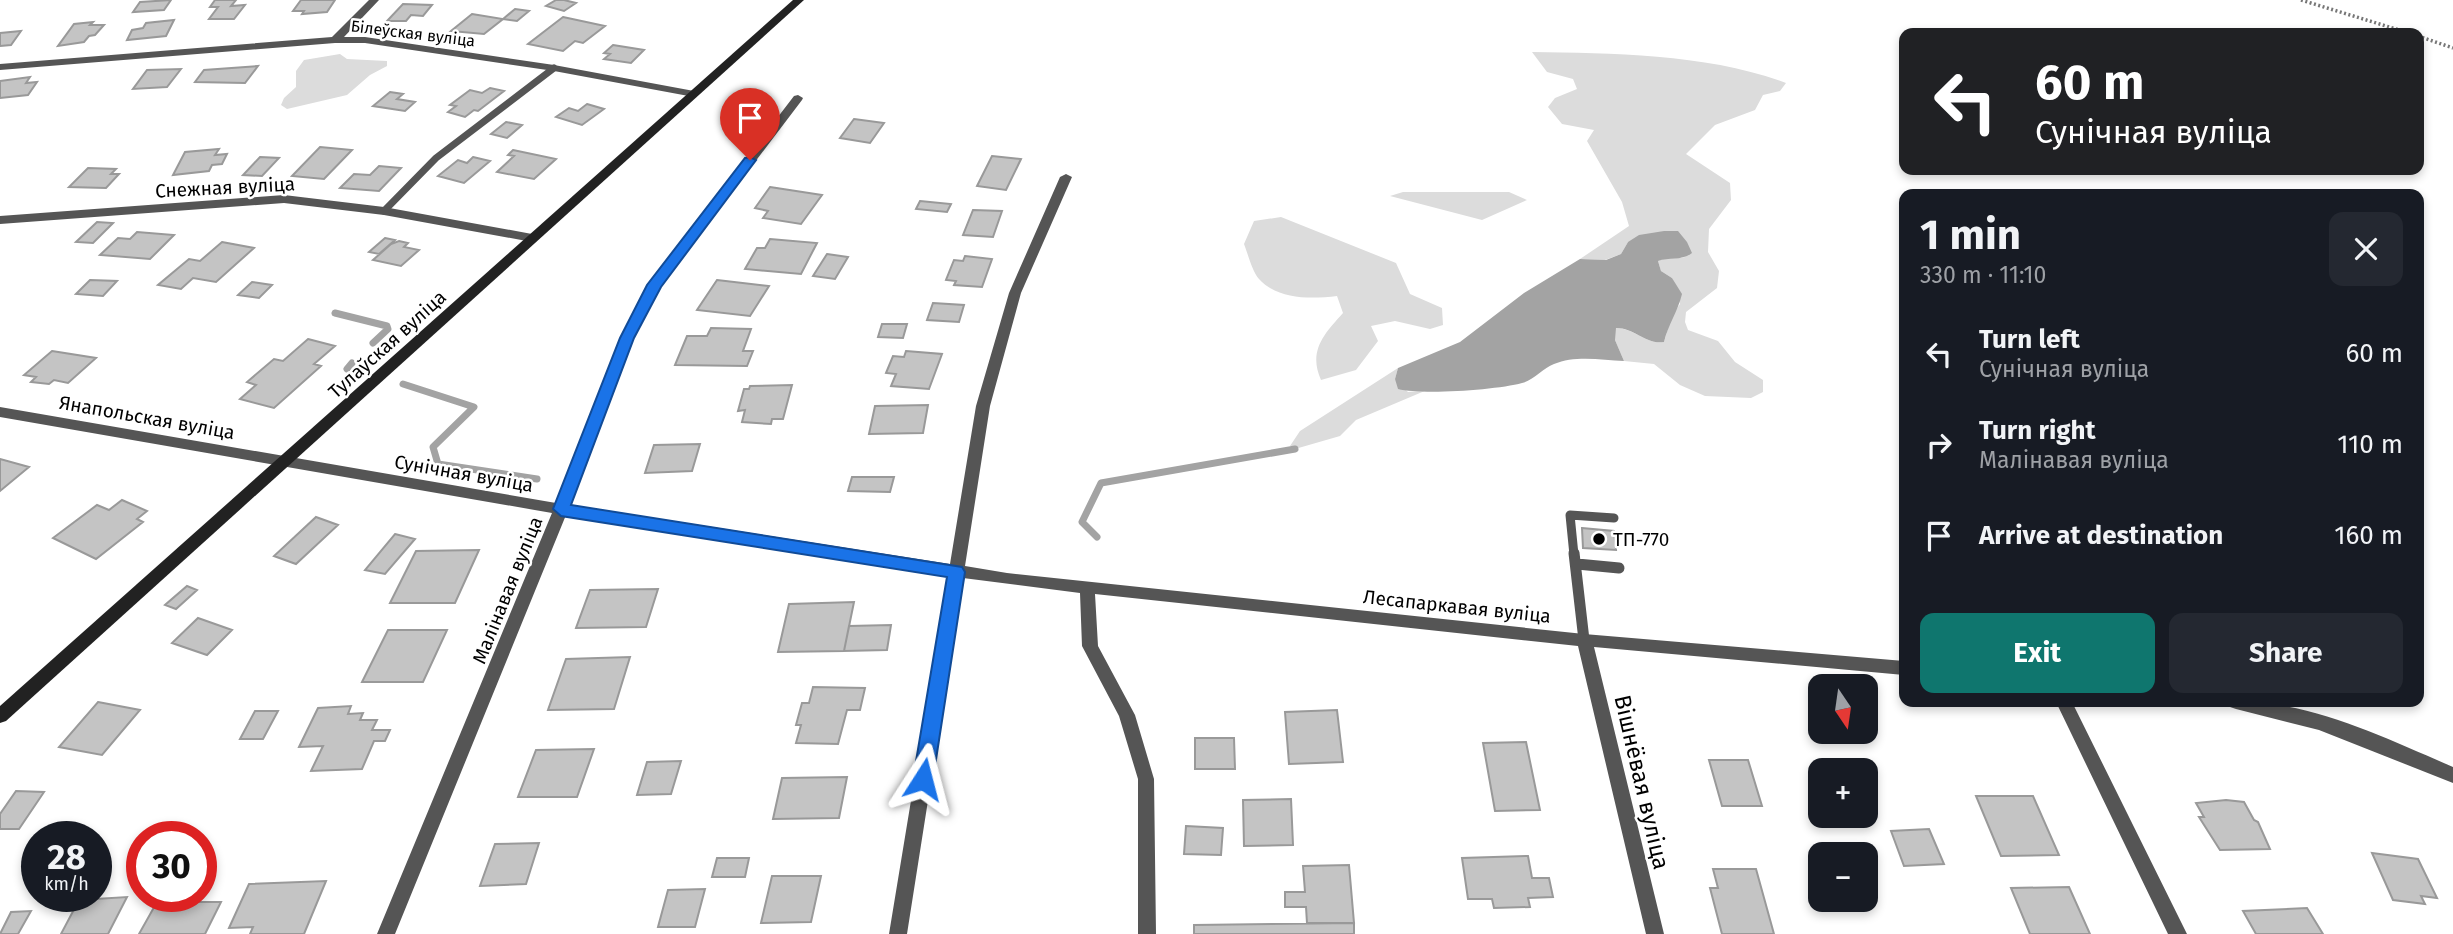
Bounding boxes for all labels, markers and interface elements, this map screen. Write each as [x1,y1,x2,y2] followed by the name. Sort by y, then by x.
[350,16,476,51] street label: Білеўская вуліца
[2035,53,2144,112] text: 60 m
[1920,56,2011,147] icon: left
[720,88,780,160] pin
[731,99,769,137] icon: arrive
[2035,113,2272,151] text: Сунічная вуліца
[155,172,295,203] street label: Снежная вуліца
[1920,210,2021,260] text: 1 min
[2329,212,2403,286] button: close
[1920,261,2046,289] text: 330 m · 11:10
[324,286,451,403] street label: Тулаўская вуліца
[1979,324,2080,355] text: Turn left
[1920,335,1958,373] icon: left
[2345,338,2403,369] text: 60 m
[1979,355,2149,383] text: Сунічная вуліца
[57,391,236,444] street label: Янапольская вуліца
[1979,415,2096,446] text: Turn right
[1920,426,1958,464] icon: right
[2337,429,2403,460] text: 110 m
[1979,446,2169,474] text: Малінавая вуліца
[393,450,535,497] street label: Сунічная вуліца
[467,513,547,667] street label: Малінавая вуліца
[1920,517,1958,555] icon: arrive
[1979,520,2223,551] text: Arrive at destination
[2334,520,2403,551] text: 160 m
[1613,528,1669,551] place label: ТП-770
[1591,531,1607,547] marker: ТП-770
[1362,585,1552,628] street label: Лесапаркавая вуліца
[1920,613,2155,693] button: Exit
[2169,613,2403,693] button: Share
[1808,674,1878,744] north arrow
[1808,674,1878,912] map controls
[1608,692,1676,872] street label: Вішнёвая вуліца
[886,742,960,816] position arrow
[1808,758,1878,828] button: +
[126,821,217,912] speed limit sign: 30
[47,836,86,878] text: 28
[1808,842,1878,912] button: −
[44,873,89,895] text: km/h

